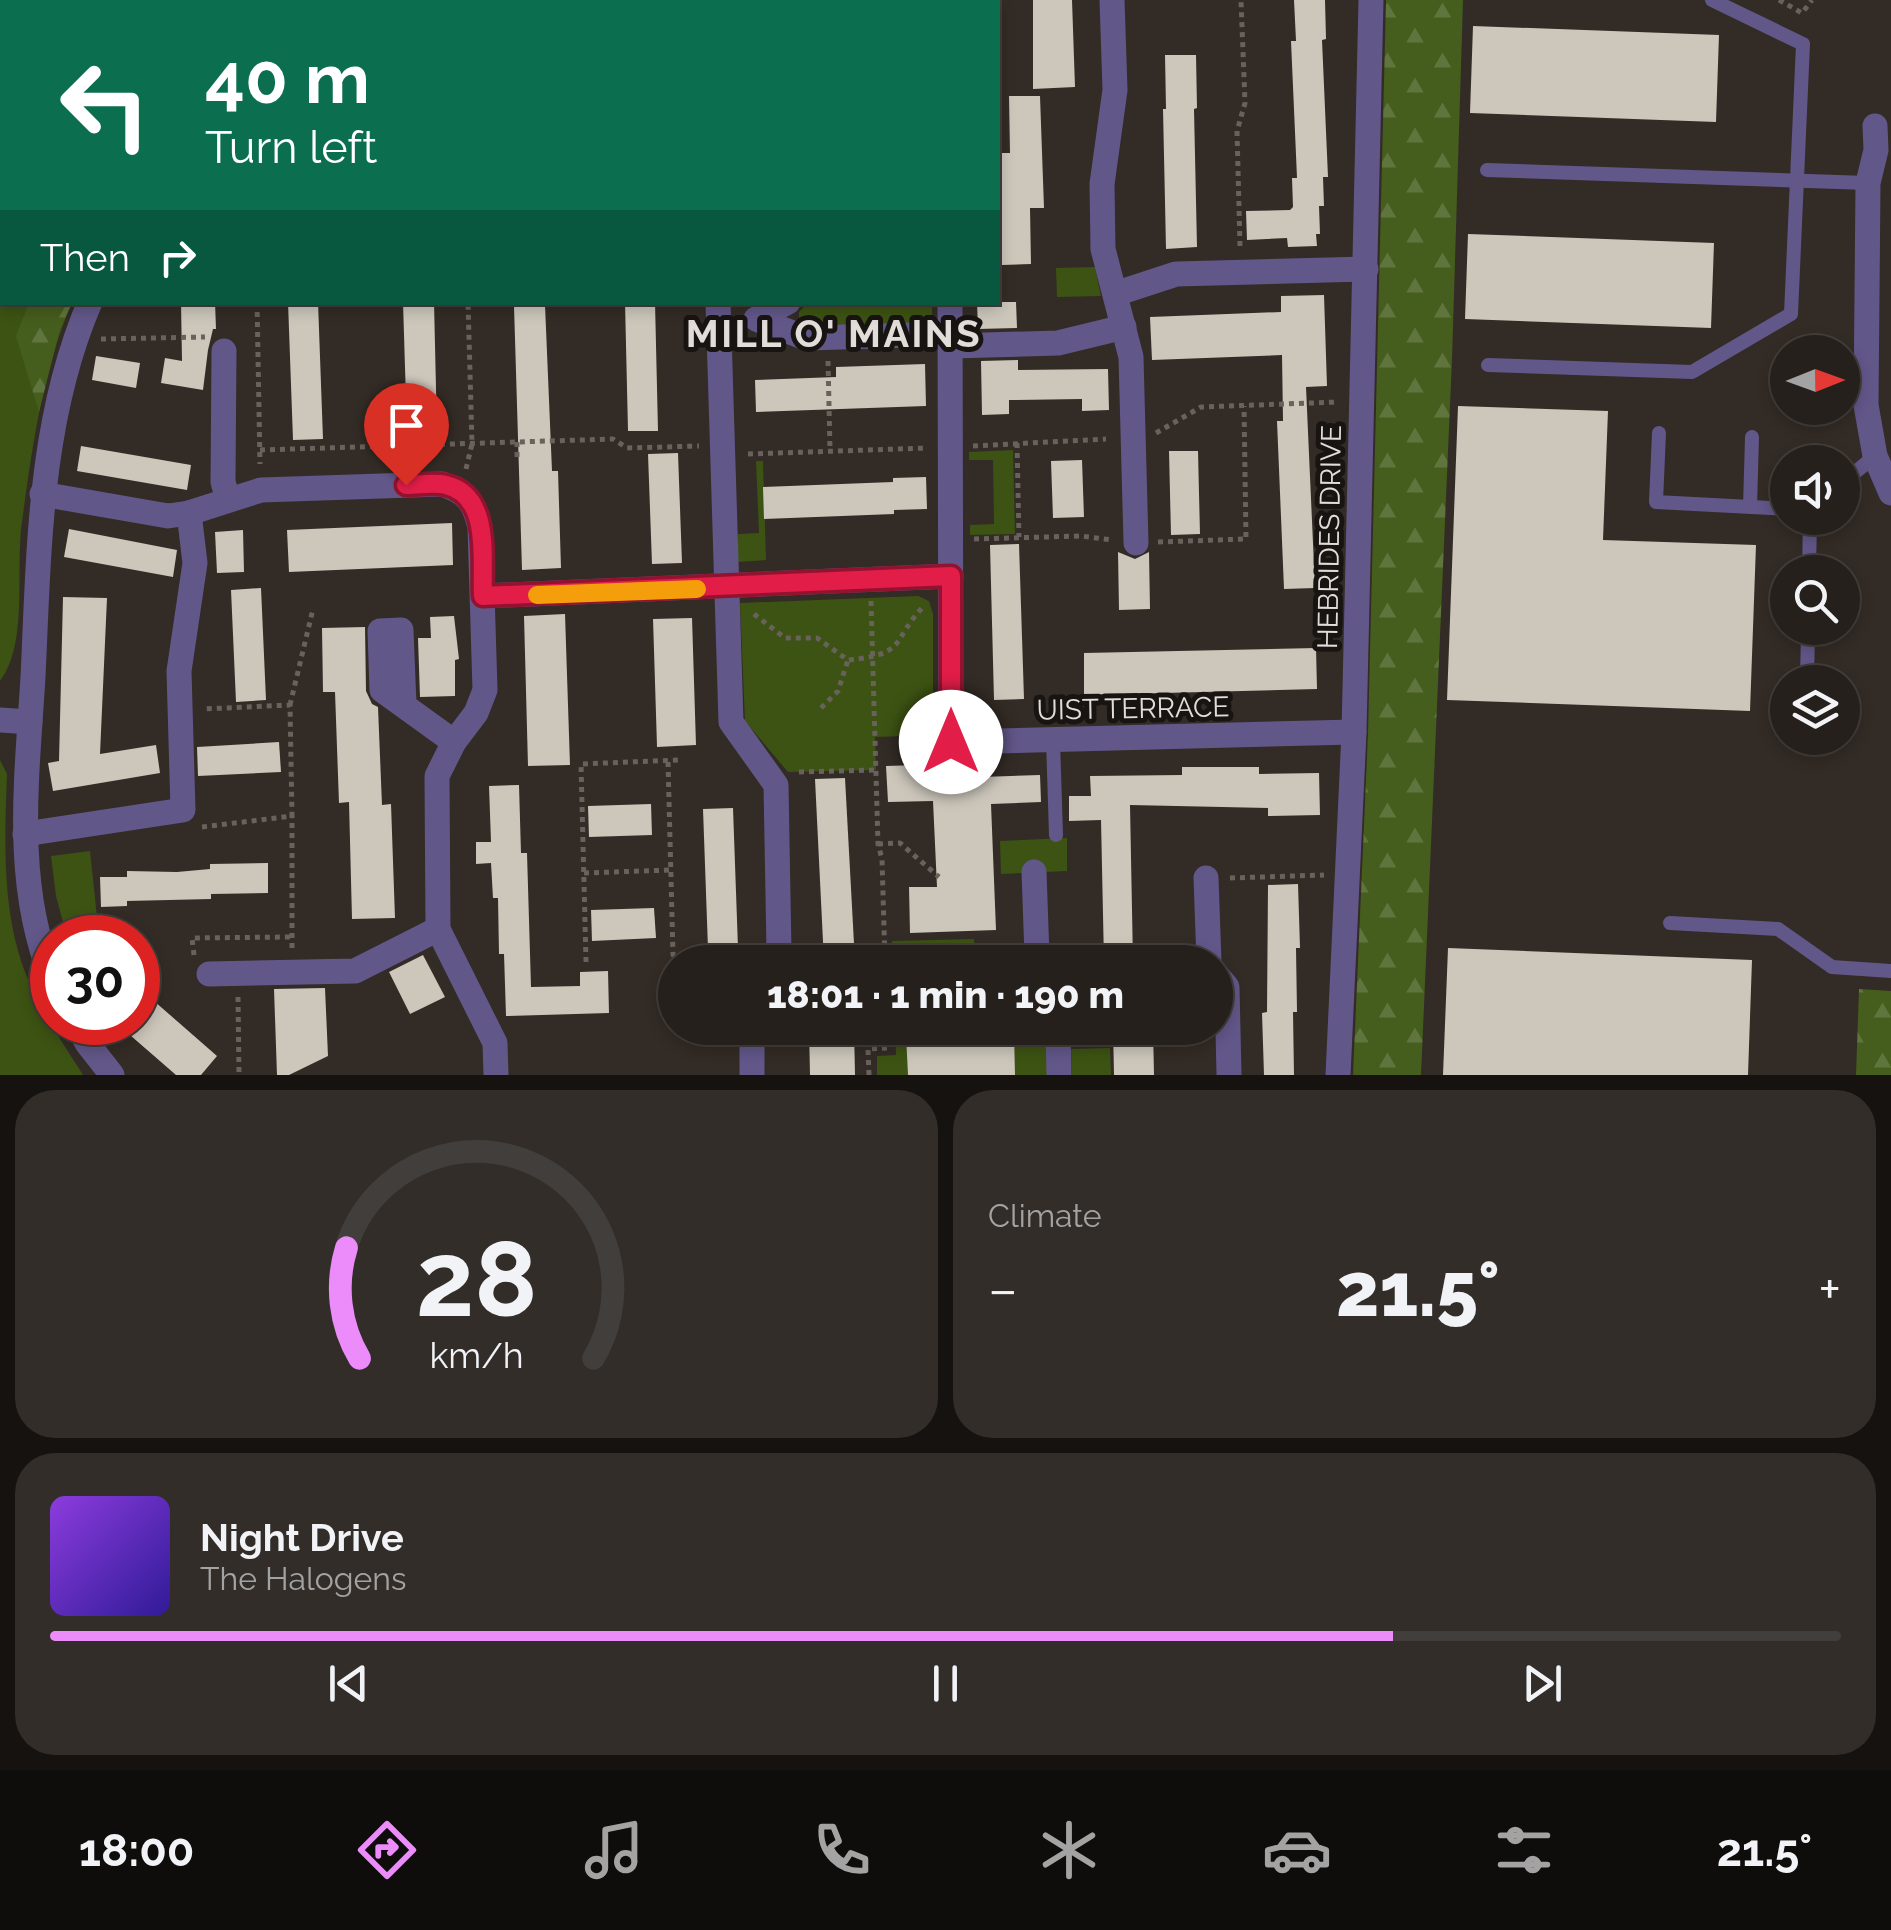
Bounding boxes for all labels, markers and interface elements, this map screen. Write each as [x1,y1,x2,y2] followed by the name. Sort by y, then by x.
[205,37,370,119] text: 40 m
[40,40,170,170] icon: left
[205,121,377,174] text: Turn left
[150,230,205,285] icon: right
[40,235,130,280] text: Then
[686,311,982,356] district label: MILL O' MAINS
[1770,335,1860,425] north arrow
[1770,335,1860,755] map controls
[364,383,449,486] pin
[379,398,434,453] icon: arrive
[1311,425,1348,649] street label: HEBRIDES DRIVE
[1770,445,1860,535] button: sound
[1770,555,1860,645] button: search
[1770,665,1860,755] button: layers
[899,690,1003,794] position arrow
[1036,690,1230,727] street label: UIST TERRACE
[30,915,160,1045] speed limit sign: 30
[767,972,1124,1017] text: 18:01 · 1 min · 190 m
[988,1197,1102,1234] text: Climate
[416,1218,537,1340] text: 28
[1336,1245,1500,1334] text: 21.5°
[988,1257,1018,1322] text: −
[1818,1257,1841,1322] text: +
[429,1334,524,1376] text: km/h
[200,1515,404,1560] text: Night Drive
[200,1560,406,1597] text: The Halogens
[321,1656,376,1711] icon: previous
[918,1656,973,1711] icon: pause
[1515,1656,1570,1711] icon: next
[352,1815,422,1885] icon: directions
[579,1815,649,1885] icon: music
[807,1815,877,1885] icon: phone
[1034,1815,1104,1885] icon: climate
[1262,1815,1332,1885] icon: car
[1489,1815,1559,1885] icon: filters
[79,1824,195,1877] text: 18:00
[1717,1824,1812,1877] text: 21.5°

